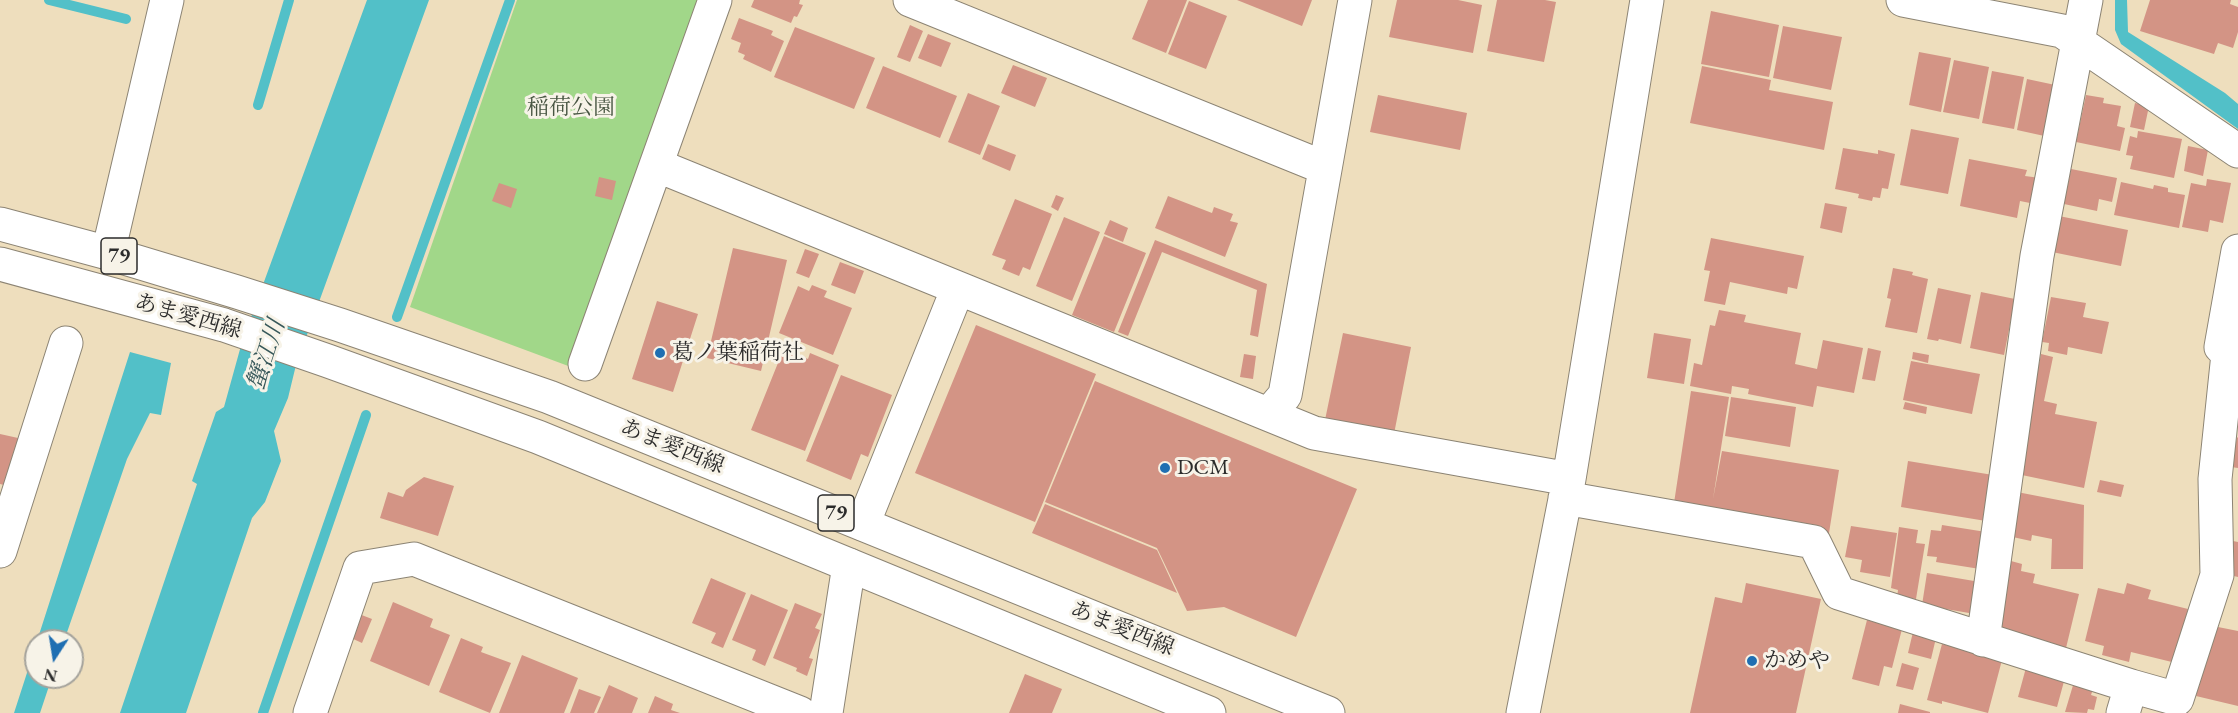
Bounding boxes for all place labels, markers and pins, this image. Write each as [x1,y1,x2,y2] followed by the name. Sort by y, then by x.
[672,340,804,366] place label: 葛ノ葉稲荷社
[653,346,667,360] marker: 葛ノ葉稲荷社
[1177,455,1229,481] place label: DCM
[1158,461,1172,475] marker: DCM
[1764,648,1830,674] place label: かめや
[1745,654,1759,668] marker: かめや

